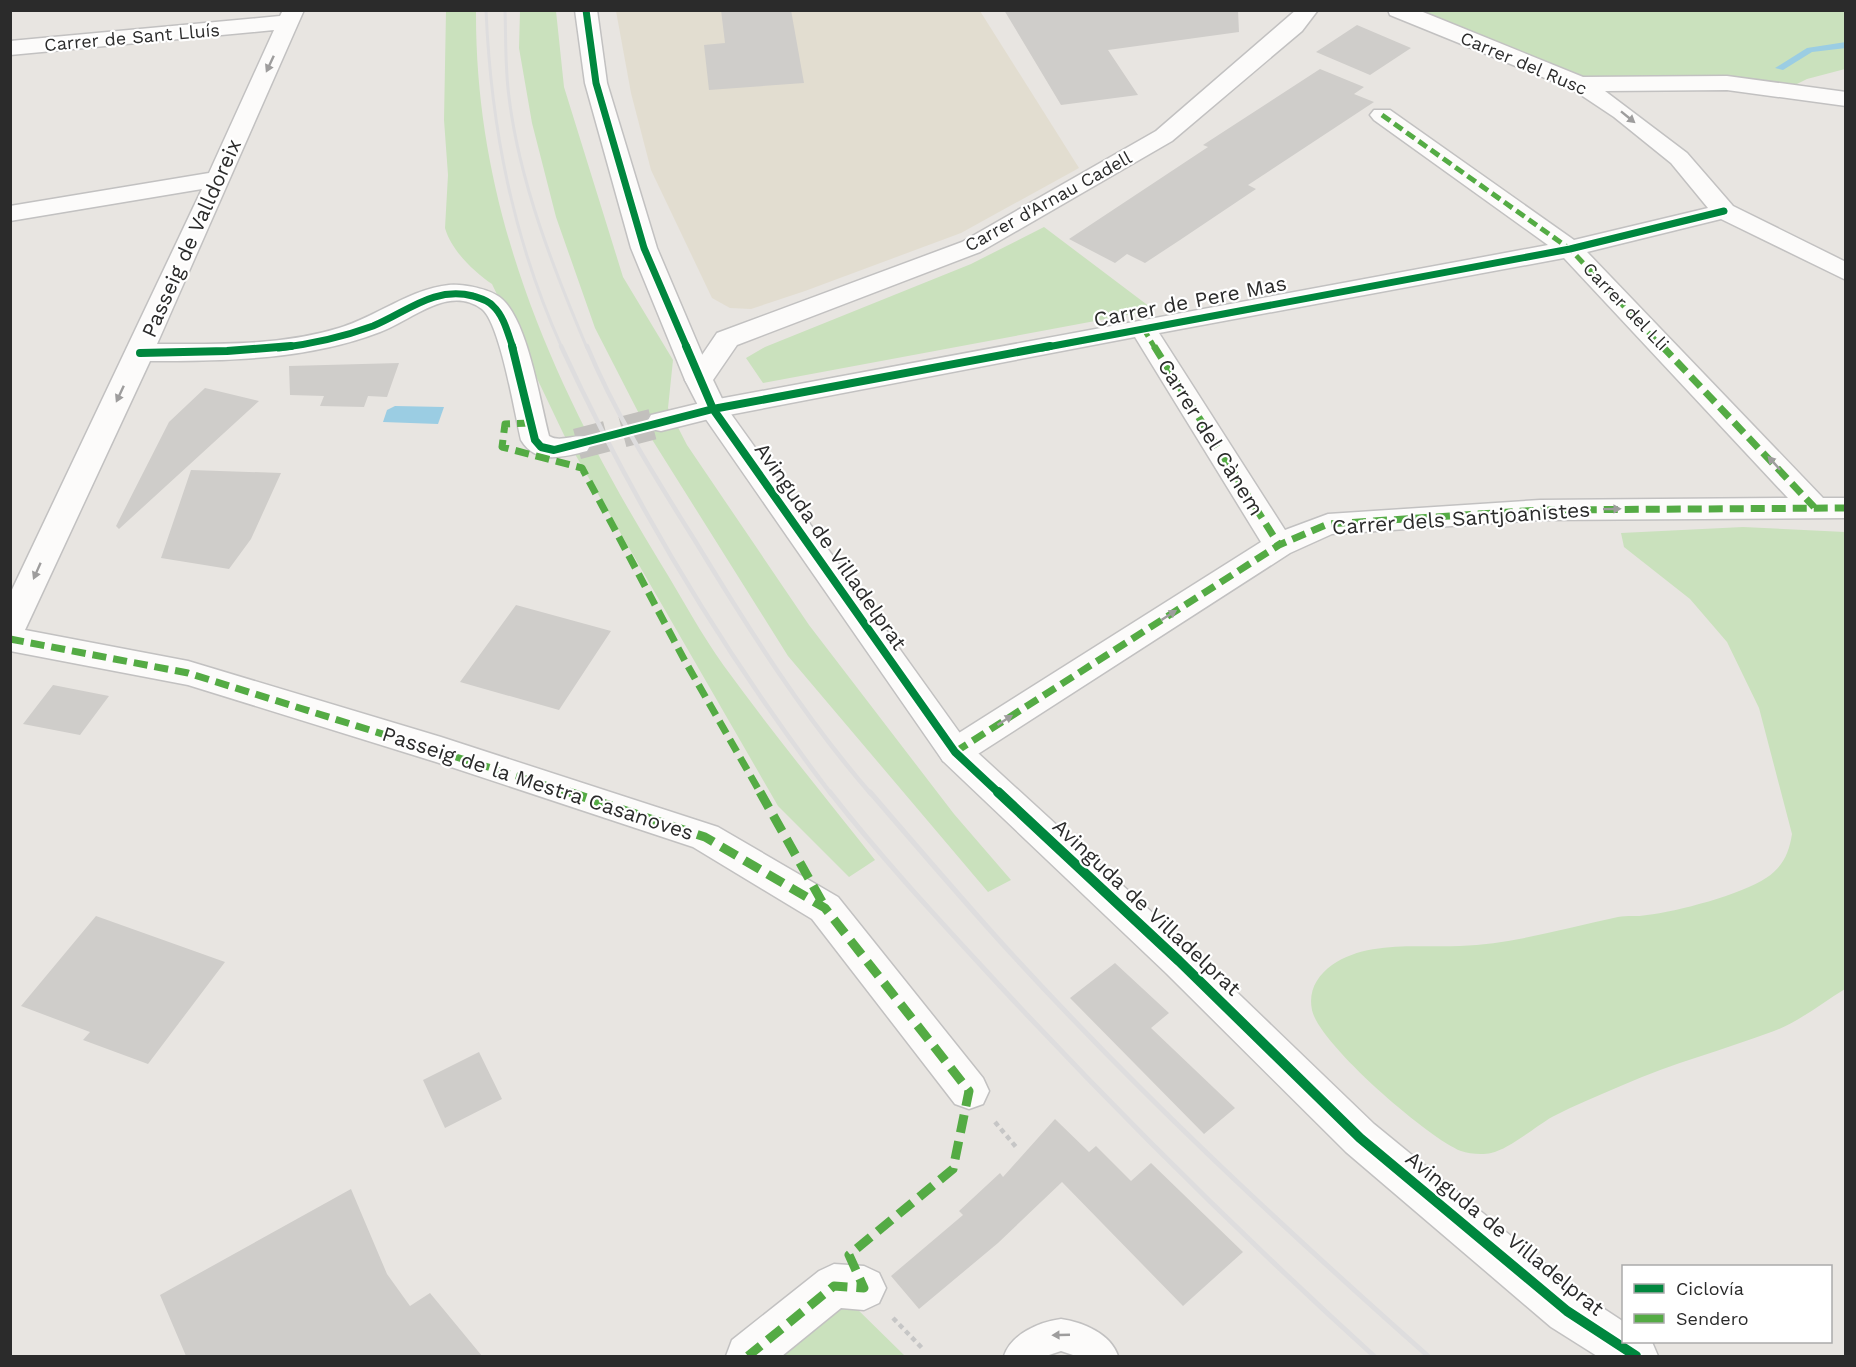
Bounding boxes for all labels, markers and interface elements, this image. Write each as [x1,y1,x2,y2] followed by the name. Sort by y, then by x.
[43,19,221,55] street label: Carrer de Sant Lluís
[1458,27,1590,99] street label: Carrer del Rusc
[265,55,274,72] one-way arrow
[1620,111,1636,124] one-way arrow
[136,135,246,341] street label: Passeig de Valldoreix
[961,146,1135,256] street label: Carrer d'Arnau Cadell
[1579,258,1673,354] street label: Carrer del Lli
[1091,270,1289,332] street label: Carrer de Pere Mas
[1153,354,1269,520] street label: Carrer del Cànem
[116,386,125,403] one-way arrow
[750,437,912,655] street label: Avinguda de Villadelprat
[1768,457,1782,471] one-way arrow
[1331,497,1591,539] street label: Carrer dels Santjoanistes
[1602,504,1621,514] one-way arrow
[32,562,41,579] one-way arrow
[1161,610,1177,621] one-way arrow
[997,715,1013,726] one-way arrow
[379,721,697,845] street label: Passeig de la Mestra Casanoves
[1048,813,1246,1001] street label: Avinguda de Villadelprat
[1401,1145,1609,1321] street label: Avinguda de Villadelprat
[1622,1265,1832,1343] legend
[1676,1278,1744,1299] text: Ciclovía
[1676,1308,1749,1329] text: Sendero
[1051,1331,1070,1340] one-way arrow

